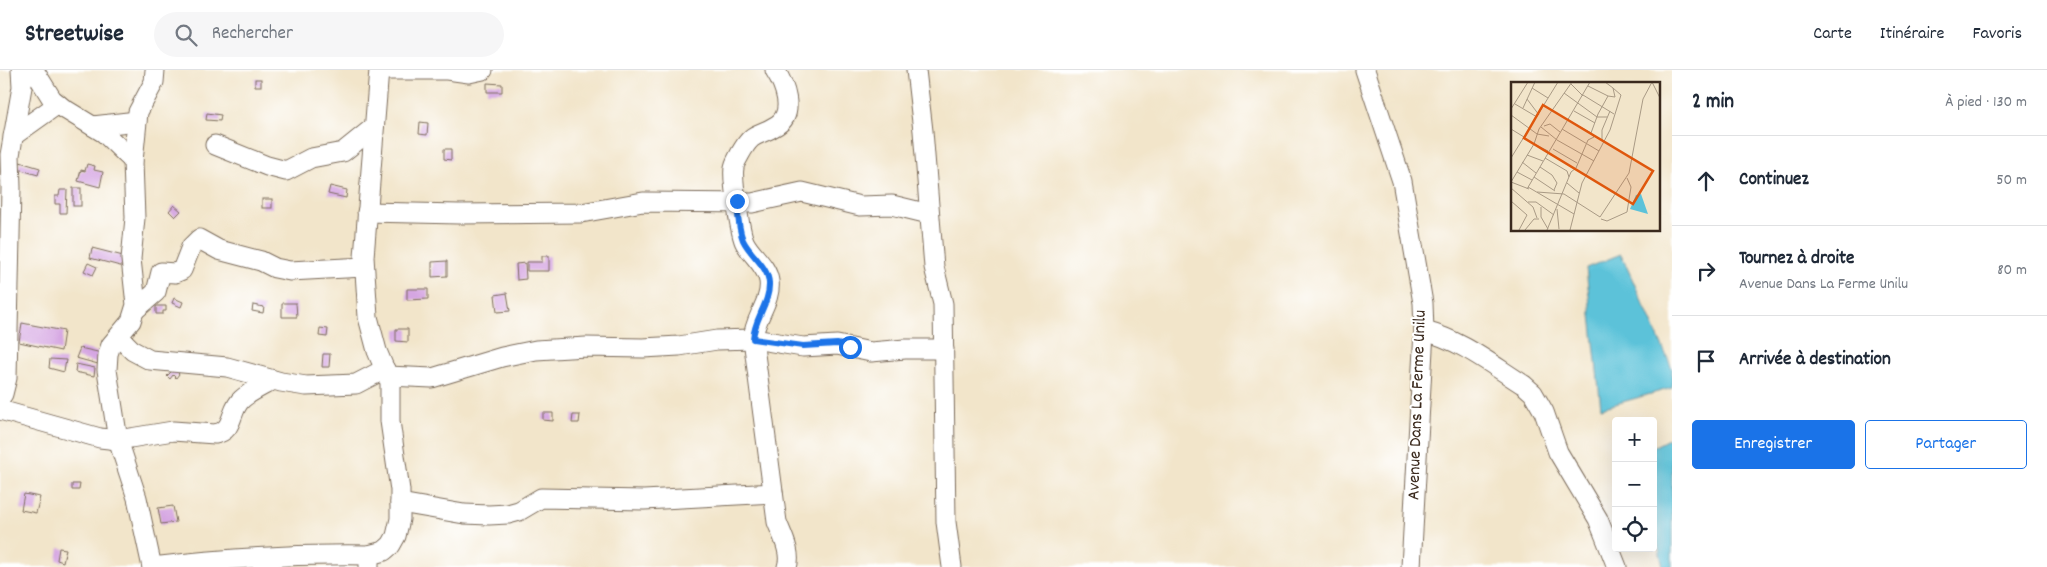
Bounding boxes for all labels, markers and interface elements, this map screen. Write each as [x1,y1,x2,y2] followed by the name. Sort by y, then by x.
[154,12,504,57] search box
[25,18,124,52] text: Streetwise
[172,21,200,49] icon: search
[212,21,293,48] text: Rechercher
[1813,22,1852,47] text: Carte
[1880,22,1944,47] text: Itinéraire
[1972,22,2022,47] text: Favoris
[1511,82,1660,231] inset map
[1692,88,1734,118] text: 2 min
[1945,91,2027,114] text: À pied · 130 m
[1692,167,1720,195] icon: ahead
[1739,167,1809,194] text: Continuez
[1996,169,2027,192] text: 50 m
[726,190,749,213] route end
[1739,246,1854,273] text: Tournez à droite
[1692,257,1720,285] icon: right
[1997,259,2027,282] text: 80 m
[1739,273,1908,296] text: Avenue Dans La Ferme Unilu
[1402,309,1434,501] street label: Avenue Dans La Ferme Unilu
[839,336,862,359] route start
[1692,347,1720,375] icon: arrive
[1739,347,1891,374] text: Arrivée à destination
[1612,417,1657,552] map controls
[1612,417,1657,462] button: +
[1692,420,1855,469] button: Enregistrer
[1865,420,2027,469] button: Partager
[1612,462,1657,507] button: −
[1612,507,1657,552] button: locate

